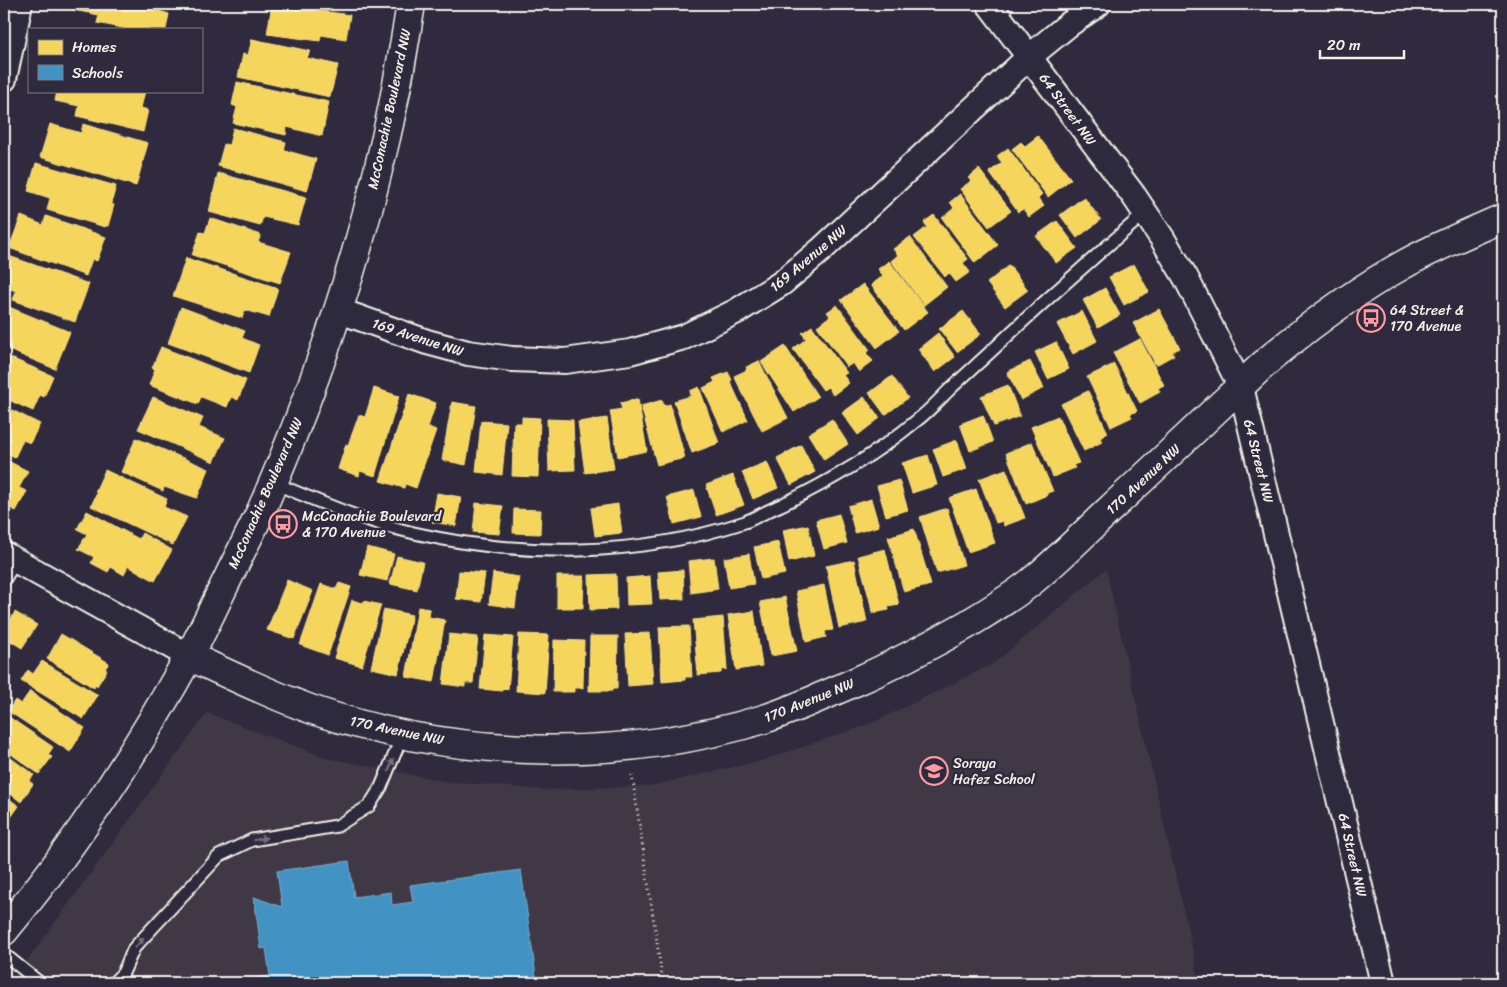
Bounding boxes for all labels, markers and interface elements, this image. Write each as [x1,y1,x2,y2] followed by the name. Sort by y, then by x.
[360,27,419,192] street label: McConachie Boulevard NW
[28,28,202,92] legend
[1320,28,1403,60] scale bar
[1327,32,1361,58] text: 20 m
[72,34,116,60] text: Homes
[72,60,123,86] text: Schools
[1032,67,1103,151] street label: 64 Street NW
[764,218,853,299] street label: 169 Avenue NW
[1390,298,1464,339] place label: 64 Street & 170 Avenue
[1356,303,1386,333] bus stop icon: 64 Street & 170 Avenue
[369,311,467,364] street label: 169 Avenue NW
[221,413,310,573] street label: McConachie Boulevard NW
[1236,417,1281,506] street label: 64 Street NW
[1100,438,1187,521] street label: 170 Avenue NW
[302,504,443,545] place label: McConachie Boulevard & 170 Avenue
[268,509,298,539] bus stop icon: McConachie Boulevard & 170 Avenue
[760,671,858,730] street label: 170 Avenue NW
[348,708,446,753] street label: 170 Avenue NW
[953,751,1036,792] place label: Soraya Hafez School
[919,756,949,786] school or university icon: Soraya Hafez School
[387,758,395,772] one-way arrow
[1331,811,1374,900] street label: 64 Street NW
[252,835,268,843] one-way arrow
[133,937,145,949] one-way arrow

